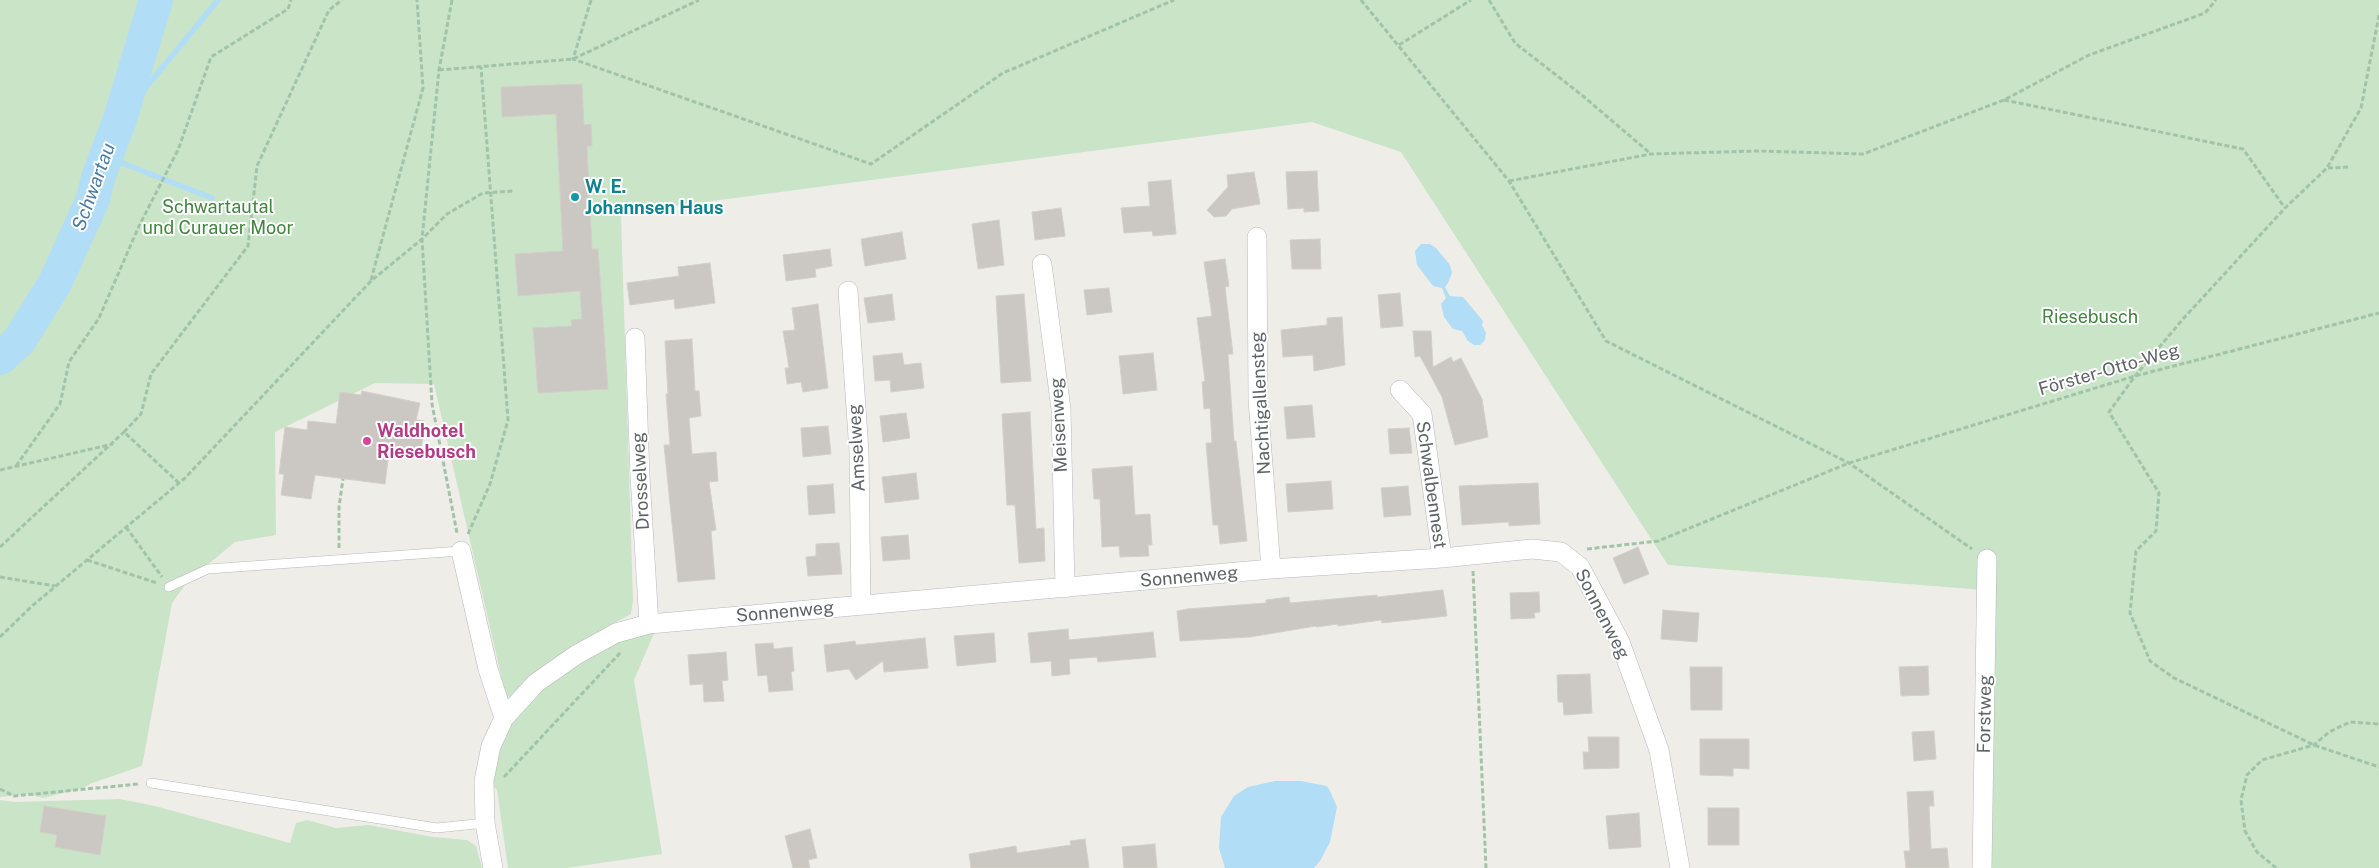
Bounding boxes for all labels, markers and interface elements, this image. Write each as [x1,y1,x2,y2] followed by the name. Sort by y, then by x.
[68,140,120,234] water label: Schwartau
[585,176,723,218] place label: W. E. Johannsen Haus
[569,191,581,203] marker: W. E. Johannsen Haus
[143,196,293,238] park label: Schwartautal und Curauer Moor
[2042,306,2138,328] park label: Riesebusch
[1246,331,1276,475] street label: Nachtigallensteg
[2036,340,2182,400] street label: Förster-Otto-Weg
[1046,377,1072,473] street label: Meisenweg
[844,404,870,492] street label: Amselweg
[377,420,476,462] place label: Waldhotel Riesebusch
[1411,420,1451,550] street label: Schwalbennest
[628,431,654,531] street label: Drosselweg
[361,435,373,447] marker: Waldhotel Riesebusch
[1139,562,1239,592] street label: Sonnenweg
[1570,565,1634,663] street label: Sonnenweg
[735,597,835,627] street label: Sonnenweg
[1974,674,1996,754] street label: Forstweg

